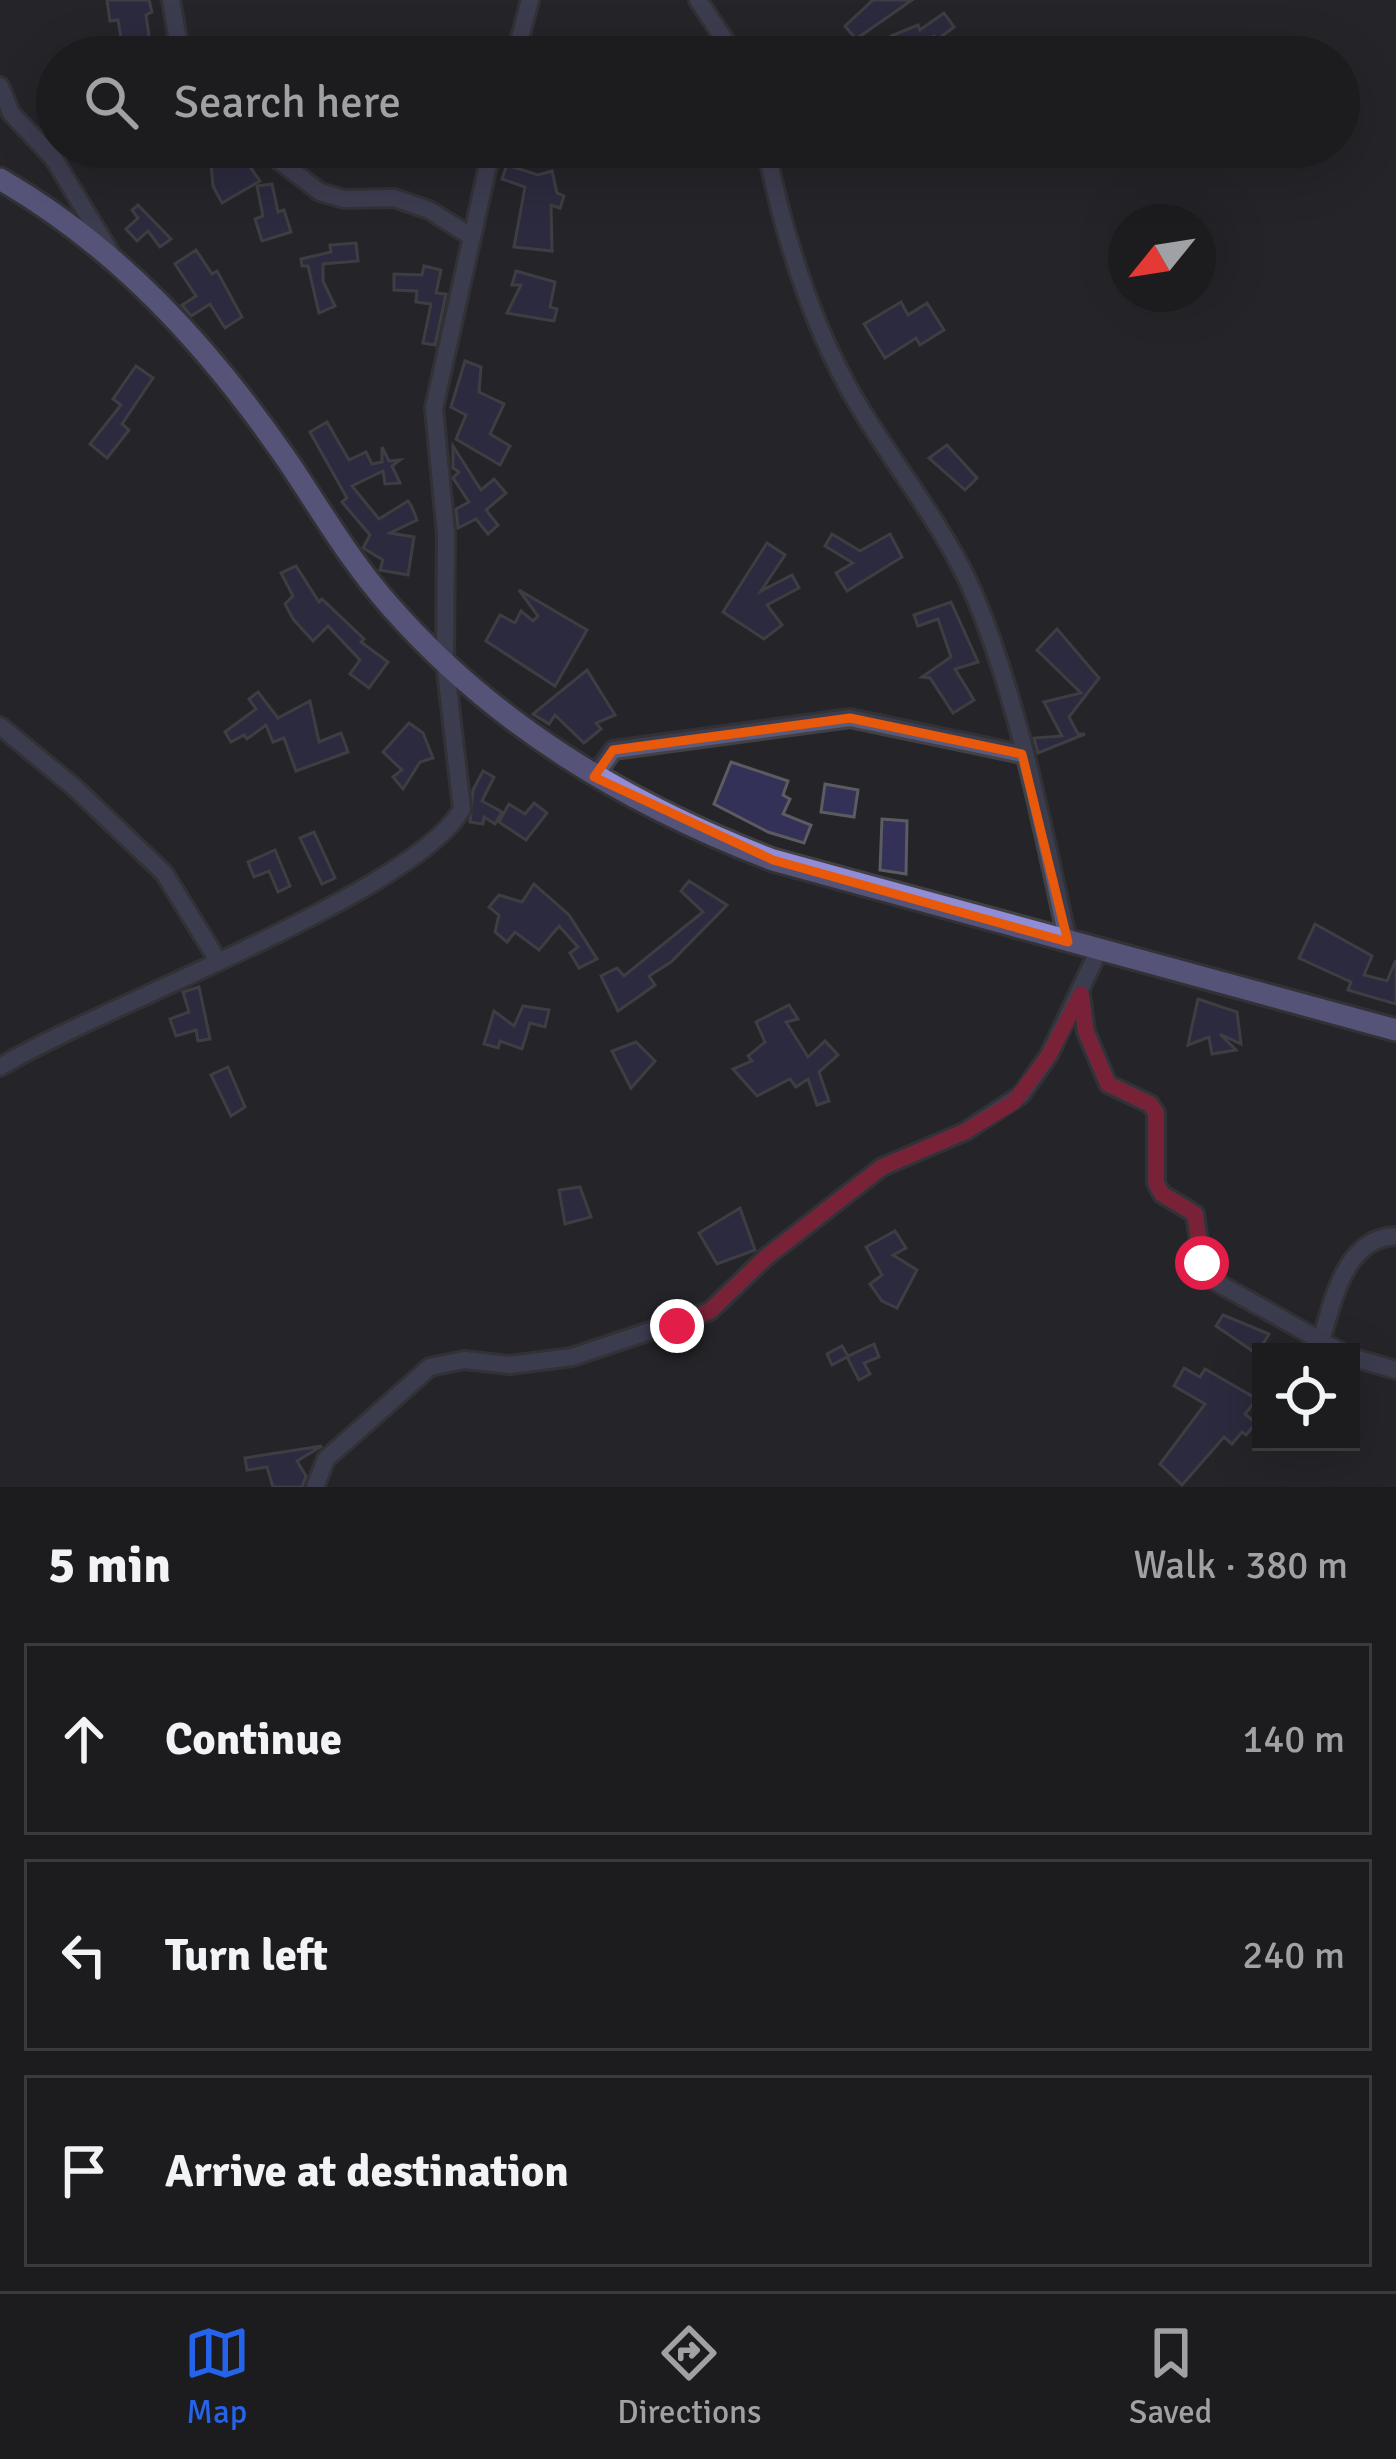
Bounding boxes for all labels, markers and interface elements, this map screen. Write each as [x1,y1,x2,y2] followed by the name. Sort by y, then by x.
[36,36,1360,168] search box
[78,69,144,135] icon: search
[174,75,401,130] text: Search here
[1108,204,1216,312] north arrow
[1175,1236,1229,1290] route start
[650,1299,704,1353] route end
[1252,1343,1360,1451] map controls
[1252,1343,1360,1451] button: locate
[48,1534,171,1597] text: 5 min
[1134,1541,1348,1589] text: Walk · 380 m
[51,1706,117,1772] icon: ahead
[165,1712,342,1767] text: Continue
[1242,1715,1345,1763] text: 140 m
[51,1922,117,1988] icon: left
[165,1928,328,1983] text: Turn left
[1242,1931,1345,1979] text: 240 m
[51,2138,117,2204] icon: arrive
[165,2144,569,2199] text: Arrive at destination
[184,2320,250,2433] tab: Map
[617,2320,762,2433] tab: Directions
[1129,2320,1212,2433] tab: Saved

